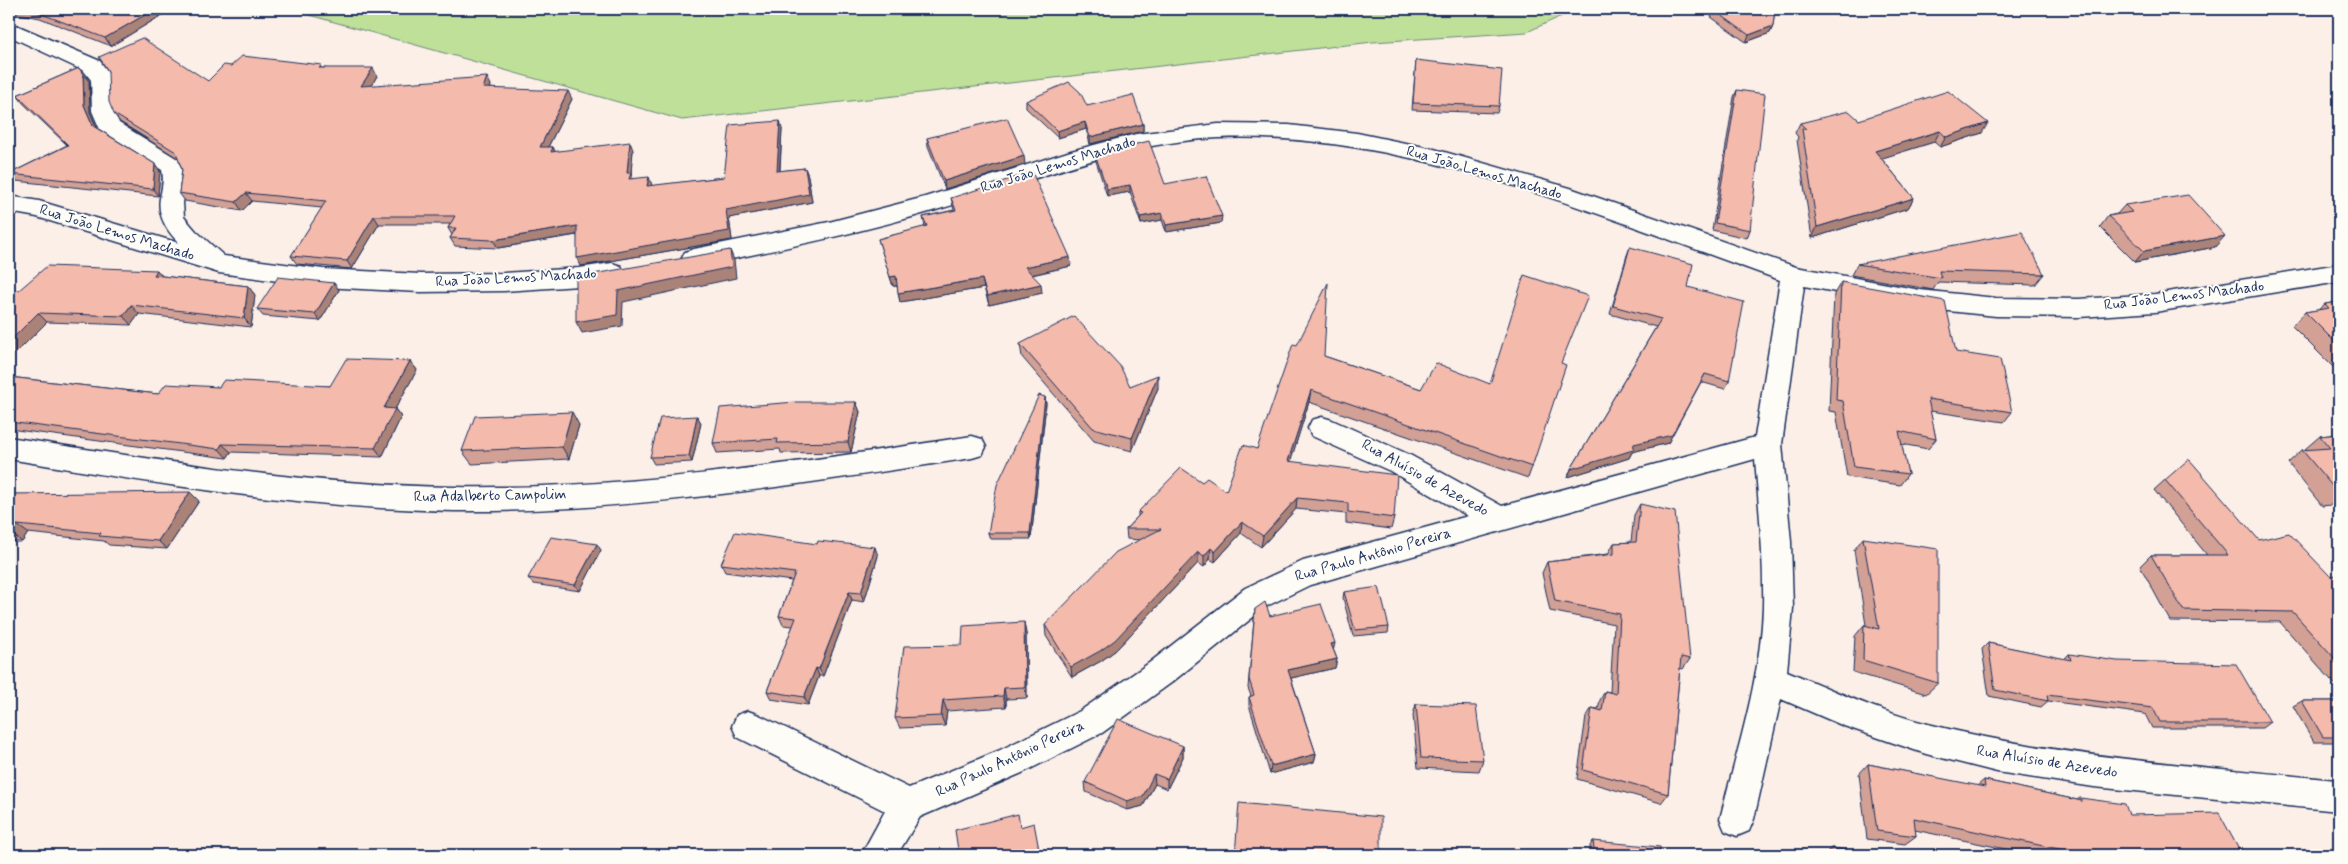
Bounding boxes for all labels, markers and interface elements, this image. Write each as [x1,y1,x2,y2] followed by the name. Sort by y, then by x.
[978,132,1138,198] street label: Rua João Lemos Machado
[1404,141,1564,205] street label: Rua João Lemos Machado
[37,200,197,266] street label: Rua João Lemos Machado
[435,264,597,292] street label: Rua João Lemos Machado
[2103,276,2265,316] street label: Rua João Lemos Machado
[1358,435,1492,521] street label: Rua Aluísio de Azevedo
[413,485,567,507] street label: Rua Adalberto Campolim
[1293,523,1454,587] street label: Rua Paulo Antônio Pereira
[933,716,1088,802] street label: Rua Paulo Antônio Pereira
[1975,741,2119,783] street label: Rua Aluísio de Azevedo

